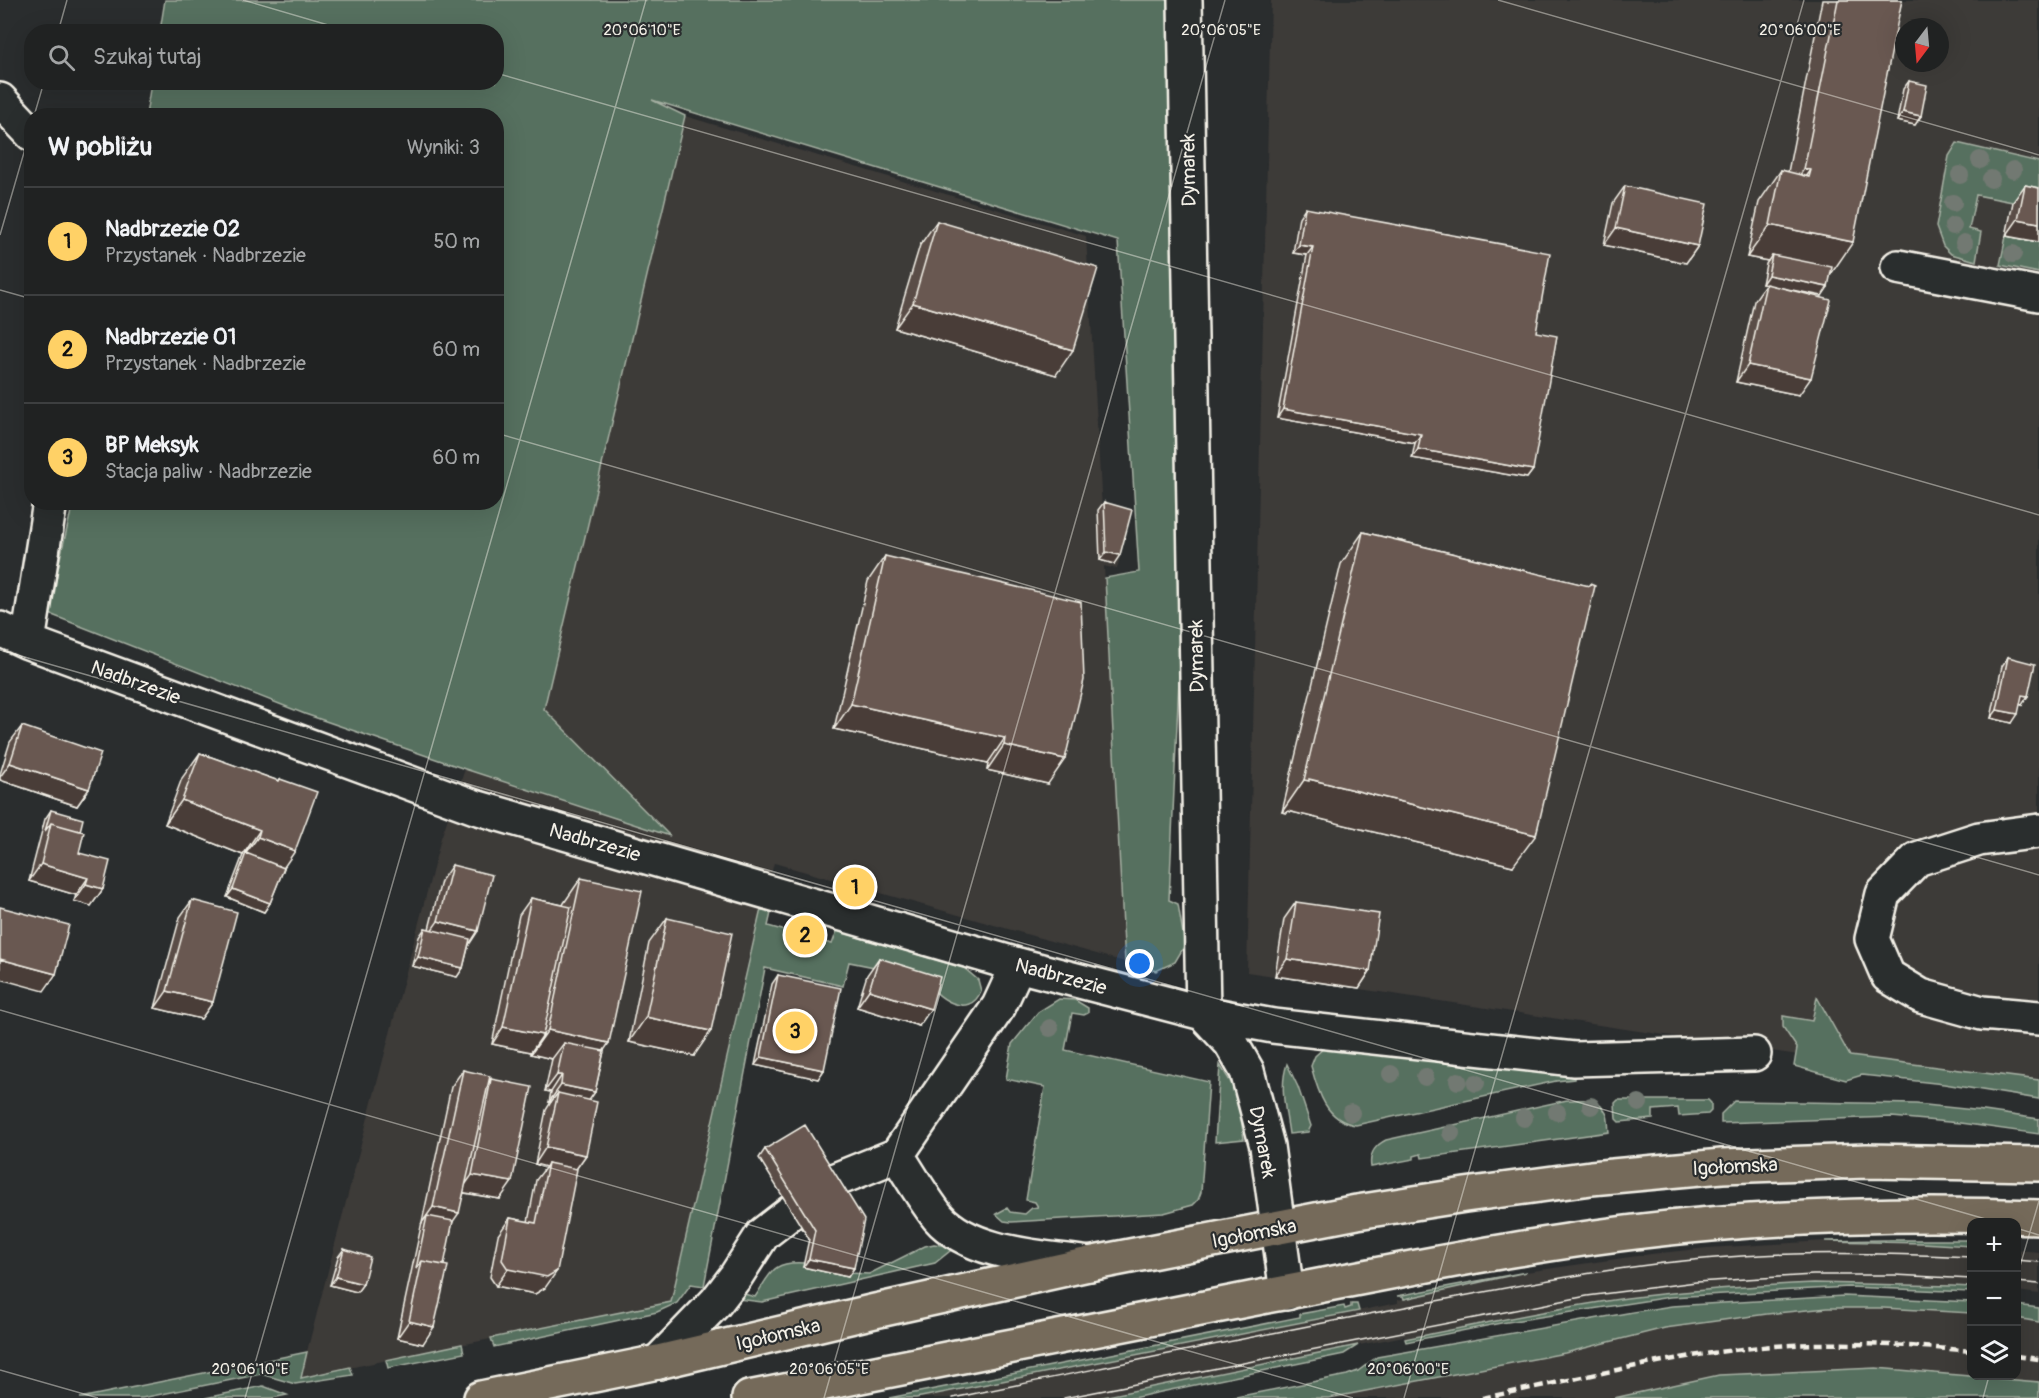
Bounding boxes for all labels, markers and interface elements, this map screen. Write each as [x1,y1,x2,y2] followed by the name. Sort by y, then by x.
[1895,18,1949,72] north arrow
[603,21,681,40] text: 20°06'10"E
[1181,21,1261,40] text: 20°06'05"E
[1759,21,1841,40] text: 20°06'00"E
[24,24,504,90] search box
[45,41,78,74] icon: search
[93,43,202,71] text: Szukaj tutaj
[48,131,152,163] text: W pobliżu
[1175,133,1202,207] street label: Dymarek
[407,135,480,160] text: Wyniki: 3
[105,215,240,243] text: Nadbrzezie 02
[64,229,71,254] text: 1
[433,229,480,254] text: 50 m
[105,243,306,268] text: Przystanek · Nadbrzezie
[105,323,236,351] text: Nadbrzezie 01
[62,337,73,362] text: 2
[433,337,480,362] text: 60 m
[105,351,306,376] text: Przystanek · Nadbrzezie
[105,431,199,459] text: BP Meksyk
[62,445,73,470] text: 3
[433,445,480,470] text: 60 m
[105,459,312,484] text: Stacja paliw · Nadbrzezie
[1183,619,1210,693] street label: Dymarek
[88,655,184,710] street label: Nadbrzezie
[546,818,643,867] street label: Nadbrzezie
[836,864,874,910] pin: 1
[786,912,824,958] pin: 2
[1125,949,1154,978] your location
[1012,952,1109,1001] street label: Nadbrzezie
[776,1008,814,1054] pin: 3
[1243,1104,1282,1181] street label: Dymarek
[1692,1152,1778,1181] street label: Igołomska
[1210,1213,1298,1254] street label: Igołomska
[1967,1218,2021,1380] map controls
[1967,1218,2021,1272] button: +
[1967,1272,2021,1326] button: −
[734,1313,823,1356] street label: Igołomska
[1967,1326,2021,1380] button: layers
[211,1360,289,1379] text: 20°06'10"E
[789,1360,869,1379] text: 20°06'05"E
[1367,1360,1449,1379] text: 20°06'00"E

